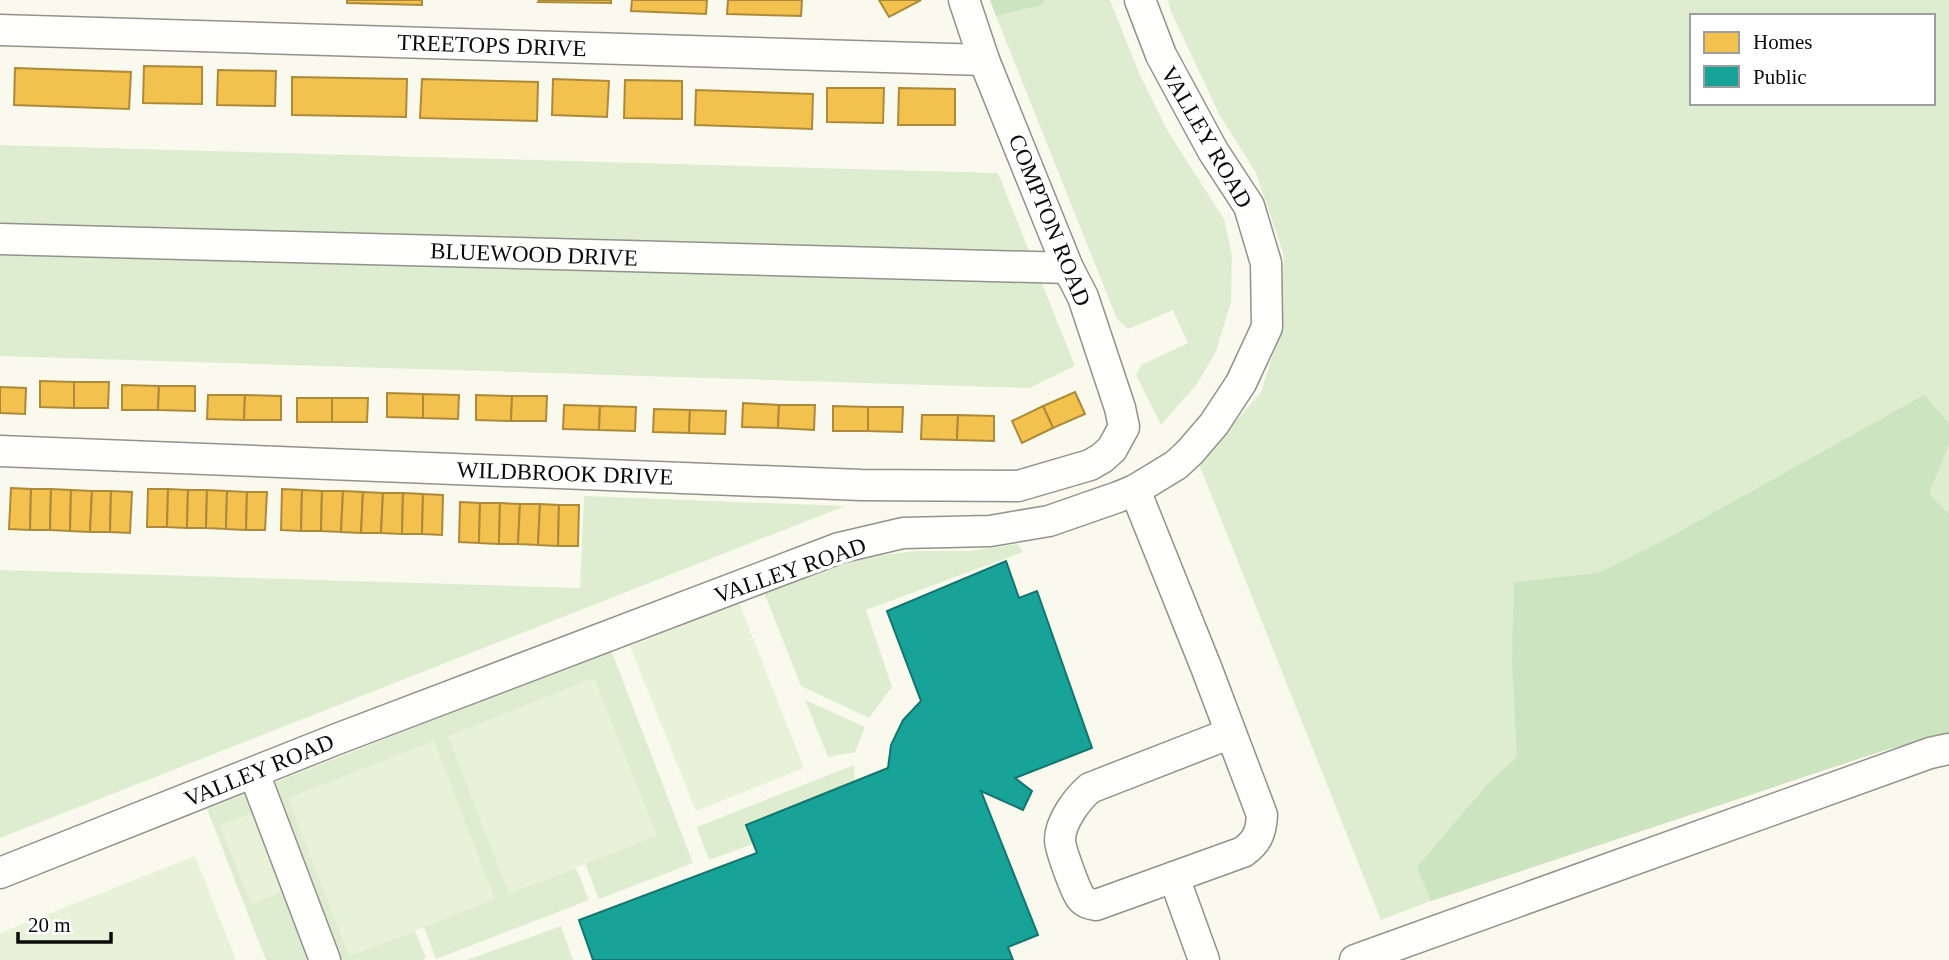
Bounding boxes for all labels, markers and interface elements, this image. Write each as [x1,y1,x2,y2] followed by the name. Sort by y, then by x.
[1690,14,1935,105] legend
[397,30,587,61] street label: TREETOPS DRIVE
[1753,30,1813,54] text: Homes
[1156,62,1257,212] street label: VALLEY ROAD
[1753,65,1807,89] text: Public
[1004,131,1095,310] street label: COMPTON ROAD
[430,238,638,271] street label: BLUEWOOD DRIVE
[456,457,674,490] street label: WILDBROOK DRIVE
[711,533,869,608] street label: VALLEY ROAD
[181,729,338,812] street label: VALLEY ROAD
[18,900,110,944] scale bar
[28,913,71,937] text: 20 m

